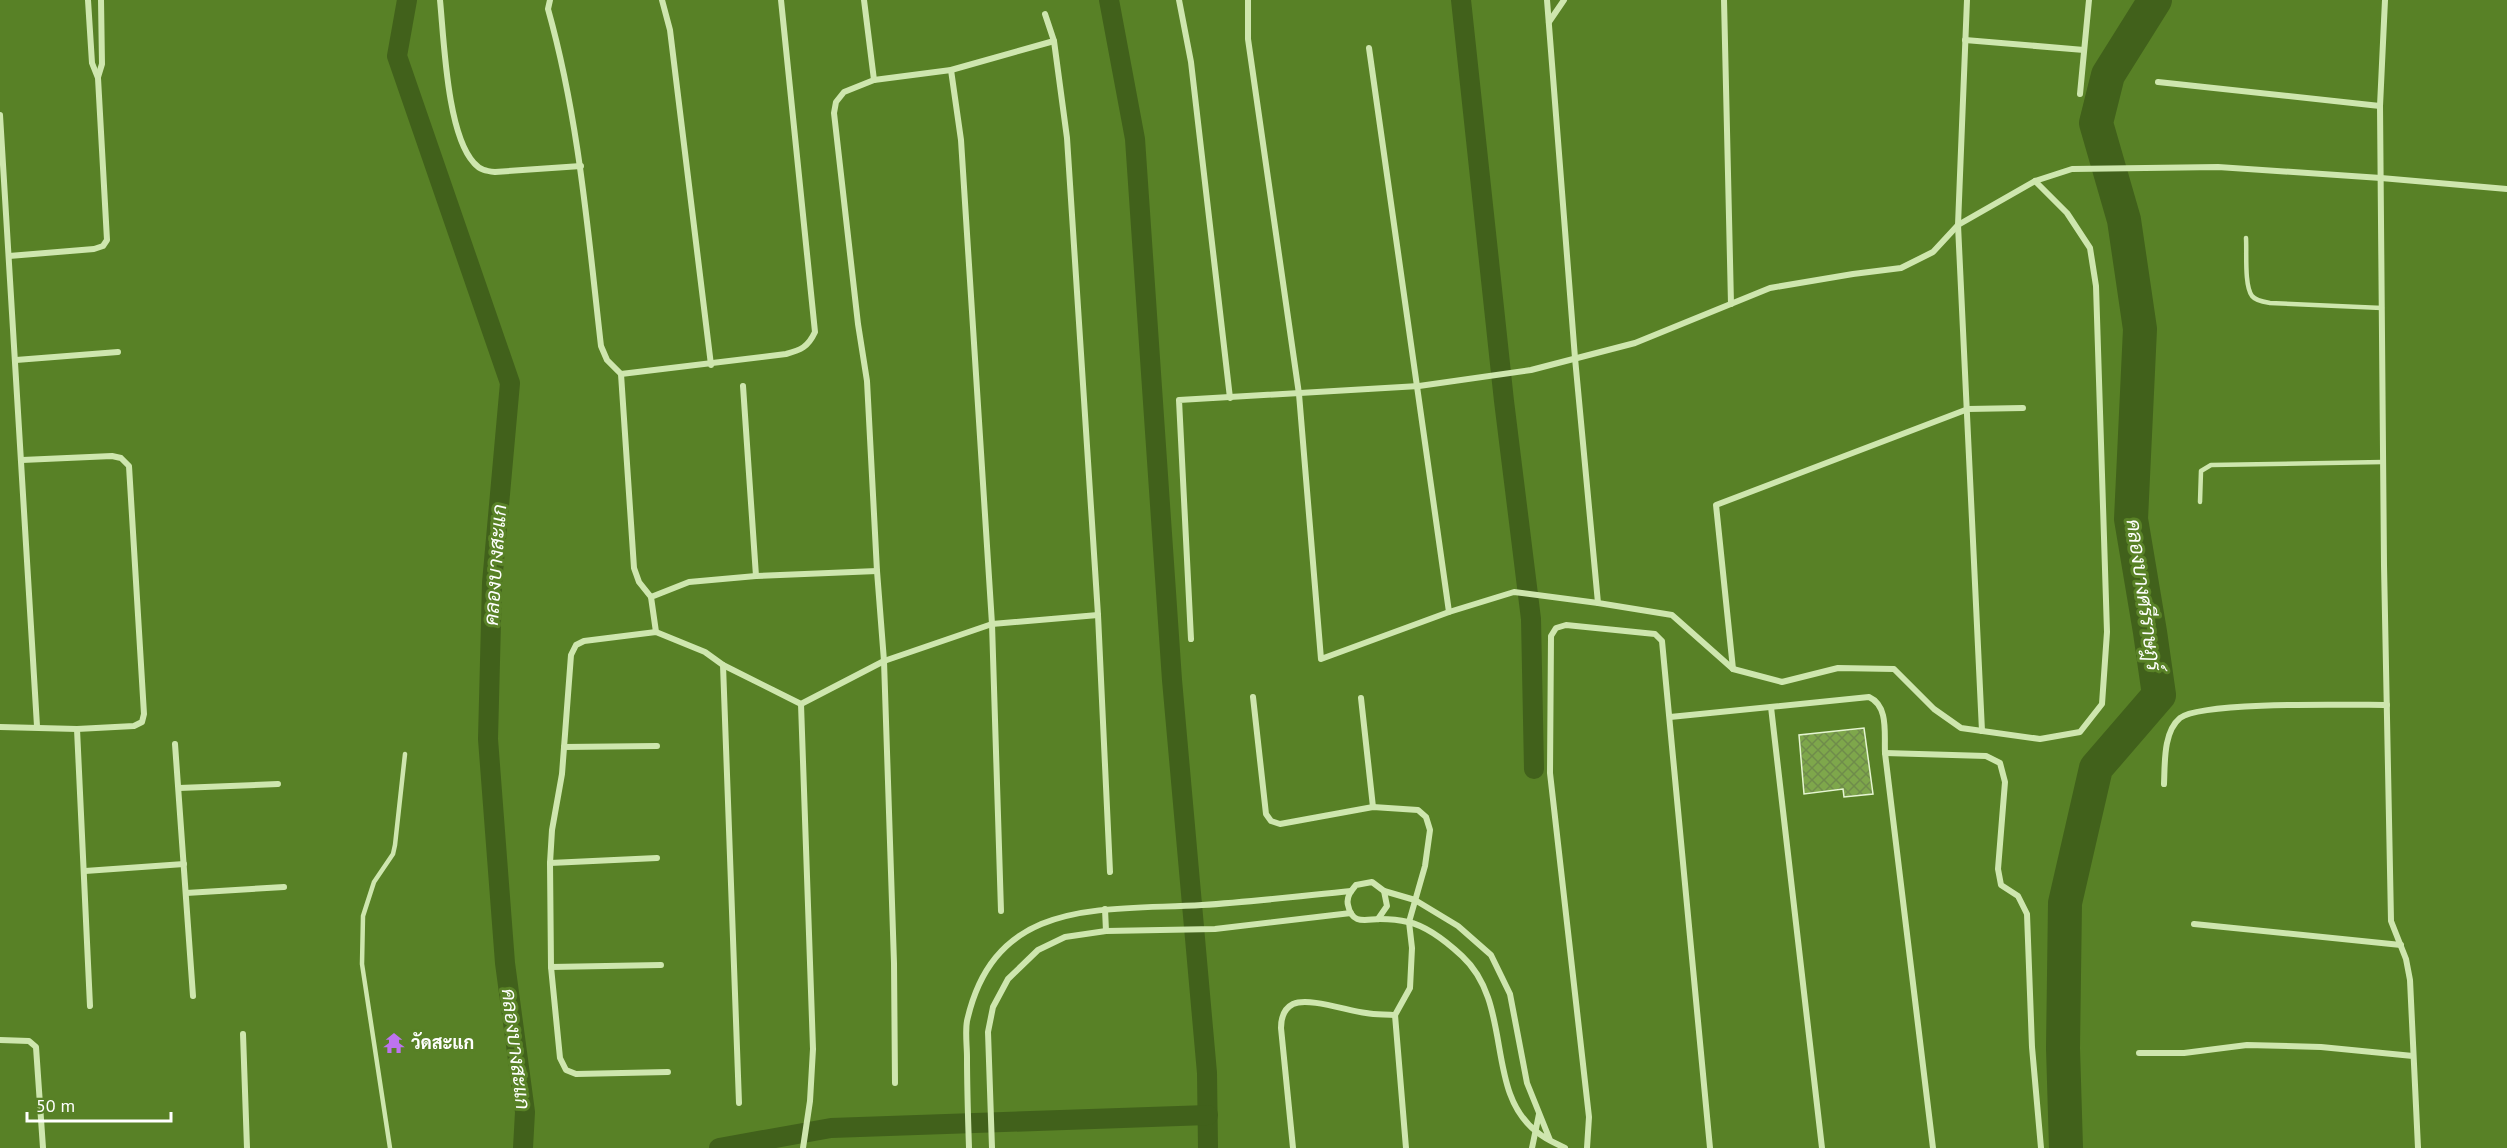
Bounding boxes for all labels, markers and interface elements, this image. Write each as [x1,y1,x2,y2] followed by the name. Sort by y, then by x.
[478,503,512,627] water label: คลองบางสะแก
[2120,517,2169,676] water label: คลองบางศรีราษฎร์
[496,987,536,1111] water label: คลองบางสะแก
[382,1031,406,1055] temple icon: วัดสะแก
[411,1031,474,1054] place label: วัดสะแก
[27,1085,171,1123] scale bar
[36,1094,75,1117] text: 50 m

